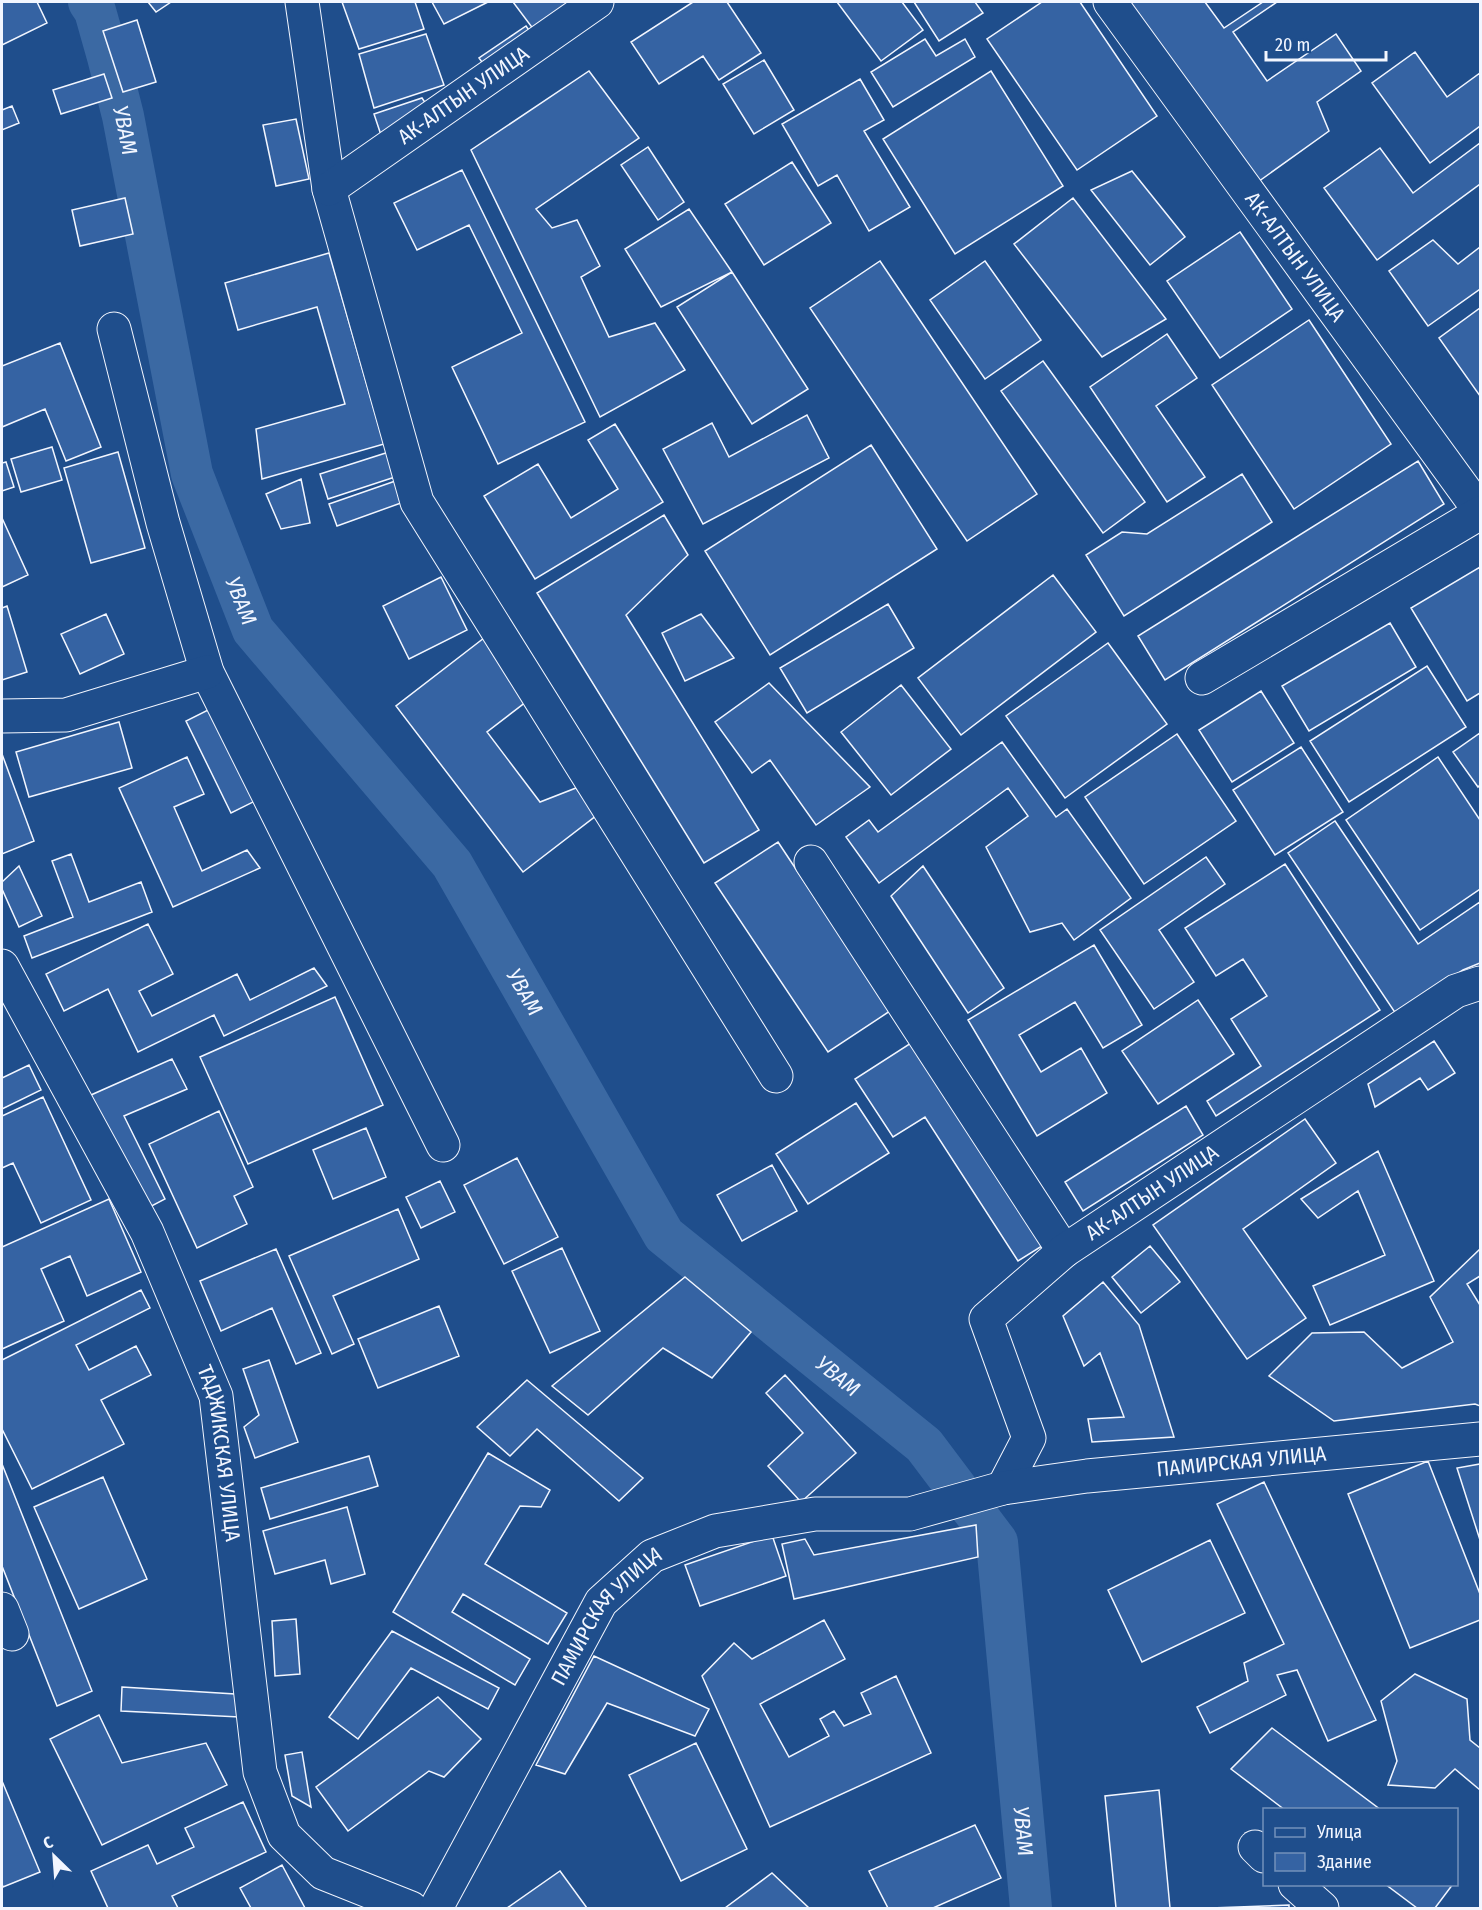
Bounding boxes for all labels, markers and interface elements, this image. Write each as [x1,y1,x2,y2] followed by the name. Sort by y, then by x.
[1266,24,1386,62] scale bar
[1275,34,1310,56] text: 20 m
[393,40,534,150] street label: АК-АЛТЫН УЛИЦА
[107,103,144,157] water label: УВАМ
[1239,187,1351,327] street label: АК-АЛТЫН УЛИЦА
[220,573,263,629] water label: УВАМ
[501,964,549,1020] water label: УВАМ
[1081,1139,1223,1246] street label: АК-АЛТЫН УЛИЦА
[810,1350,866,1402] water label: УВАМ
[192,1361,246,1543] street label: ТАДЖИКСКАЯ УЛИЦА
[1155,1441,1327,1482] street label: ПАМИРСКАЯ УЛИЦА
[545,1541,665,1690] street label: ПАМИРСКАЯ УЛИЦА
[1008,1805,1040,1857] water label: УВАМ
[1263,1808,1458,1886] legend
[1316,1821,1362,1843] text: Улица
[24,1826,84,1886] north arrow
[40,1832,56,1853] text: С
[1317,1851,1372,1873] text: Здание

